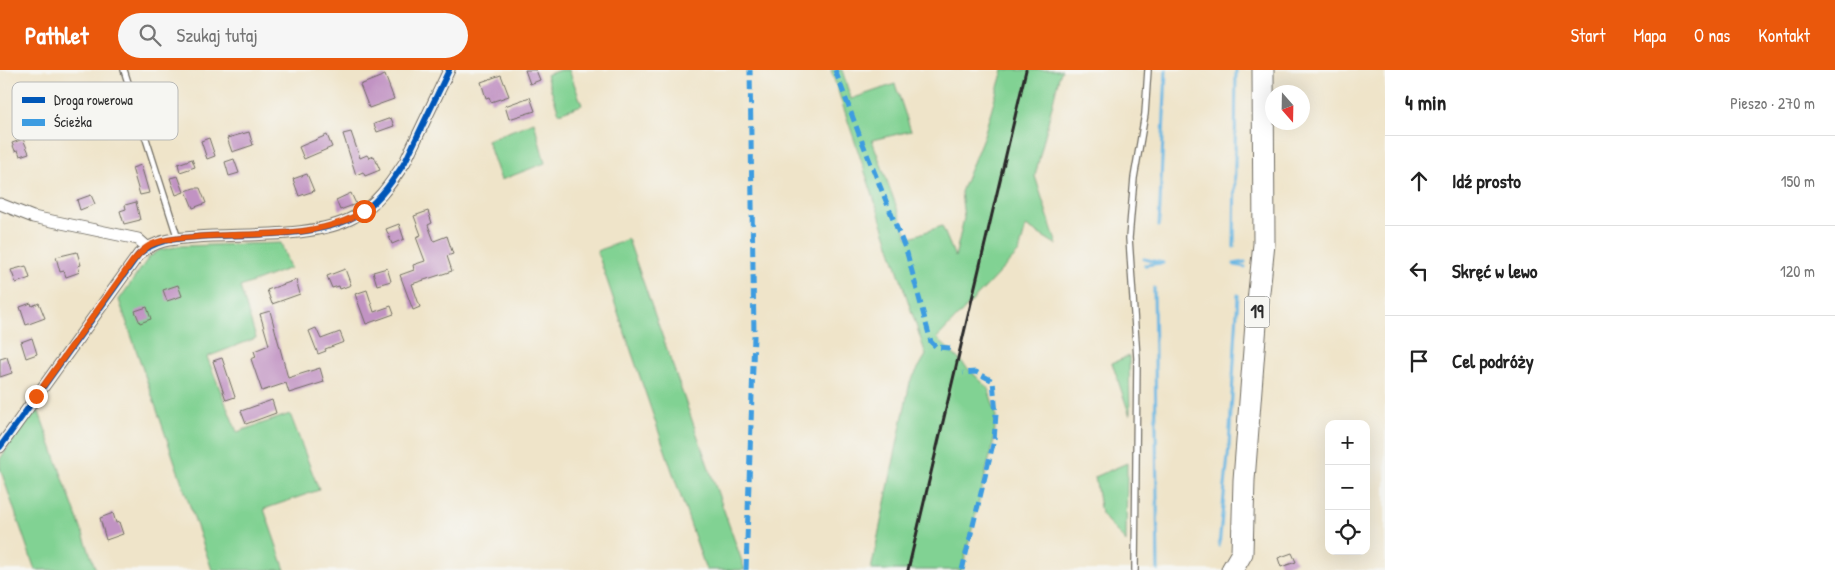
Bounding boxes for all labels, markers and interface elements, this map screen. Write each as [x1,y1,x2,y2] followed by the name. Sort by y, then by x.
[118,13,468,58] search box
[25,19,88,51] text: Pathlet
[136,21,164,49] icon: search
[176,22,258,48] text: Szukaj tutaj
[1571,23,1605,48] text: Start
[1633,23,1666,48] text: Mapa
[1694,23,1730,48] text: O nas
[1758,23,1810,48] text: Kontakt
[12,82,178,140] legend
[1265,85,1310,130] north arrow
[1405,88,1446,117] text: 4 min
[54,90,133,110] text: Droga rowerowa
[1730,92,1815,114] text: Pieszo · 270 m
[54,112,92,131] text: Ścieżka
[1405,167,1433,195] icon: ahead
[1452,168,1521,194] text: Idź prosto
[1781,170,1815,192] text: 150 m
[353,200,376,223] route start
[1405,257,1433,285] icon: left
[1452,258,1537,284] text: Skręć w lewo
[1780,260,1815,282] text: 120 m
[1244,296,1270,328] road number: 19
[1405,347,1433,375] icon: arrive
[1452,348,1534,374] text: Cel podróży
[25,385,48,408] route end
[1325,420,1370,555] map controls
[1325,420,1370,465] button: +
[1325,465,1370,510] button: −
[1325,510,1370,555] button: locate

